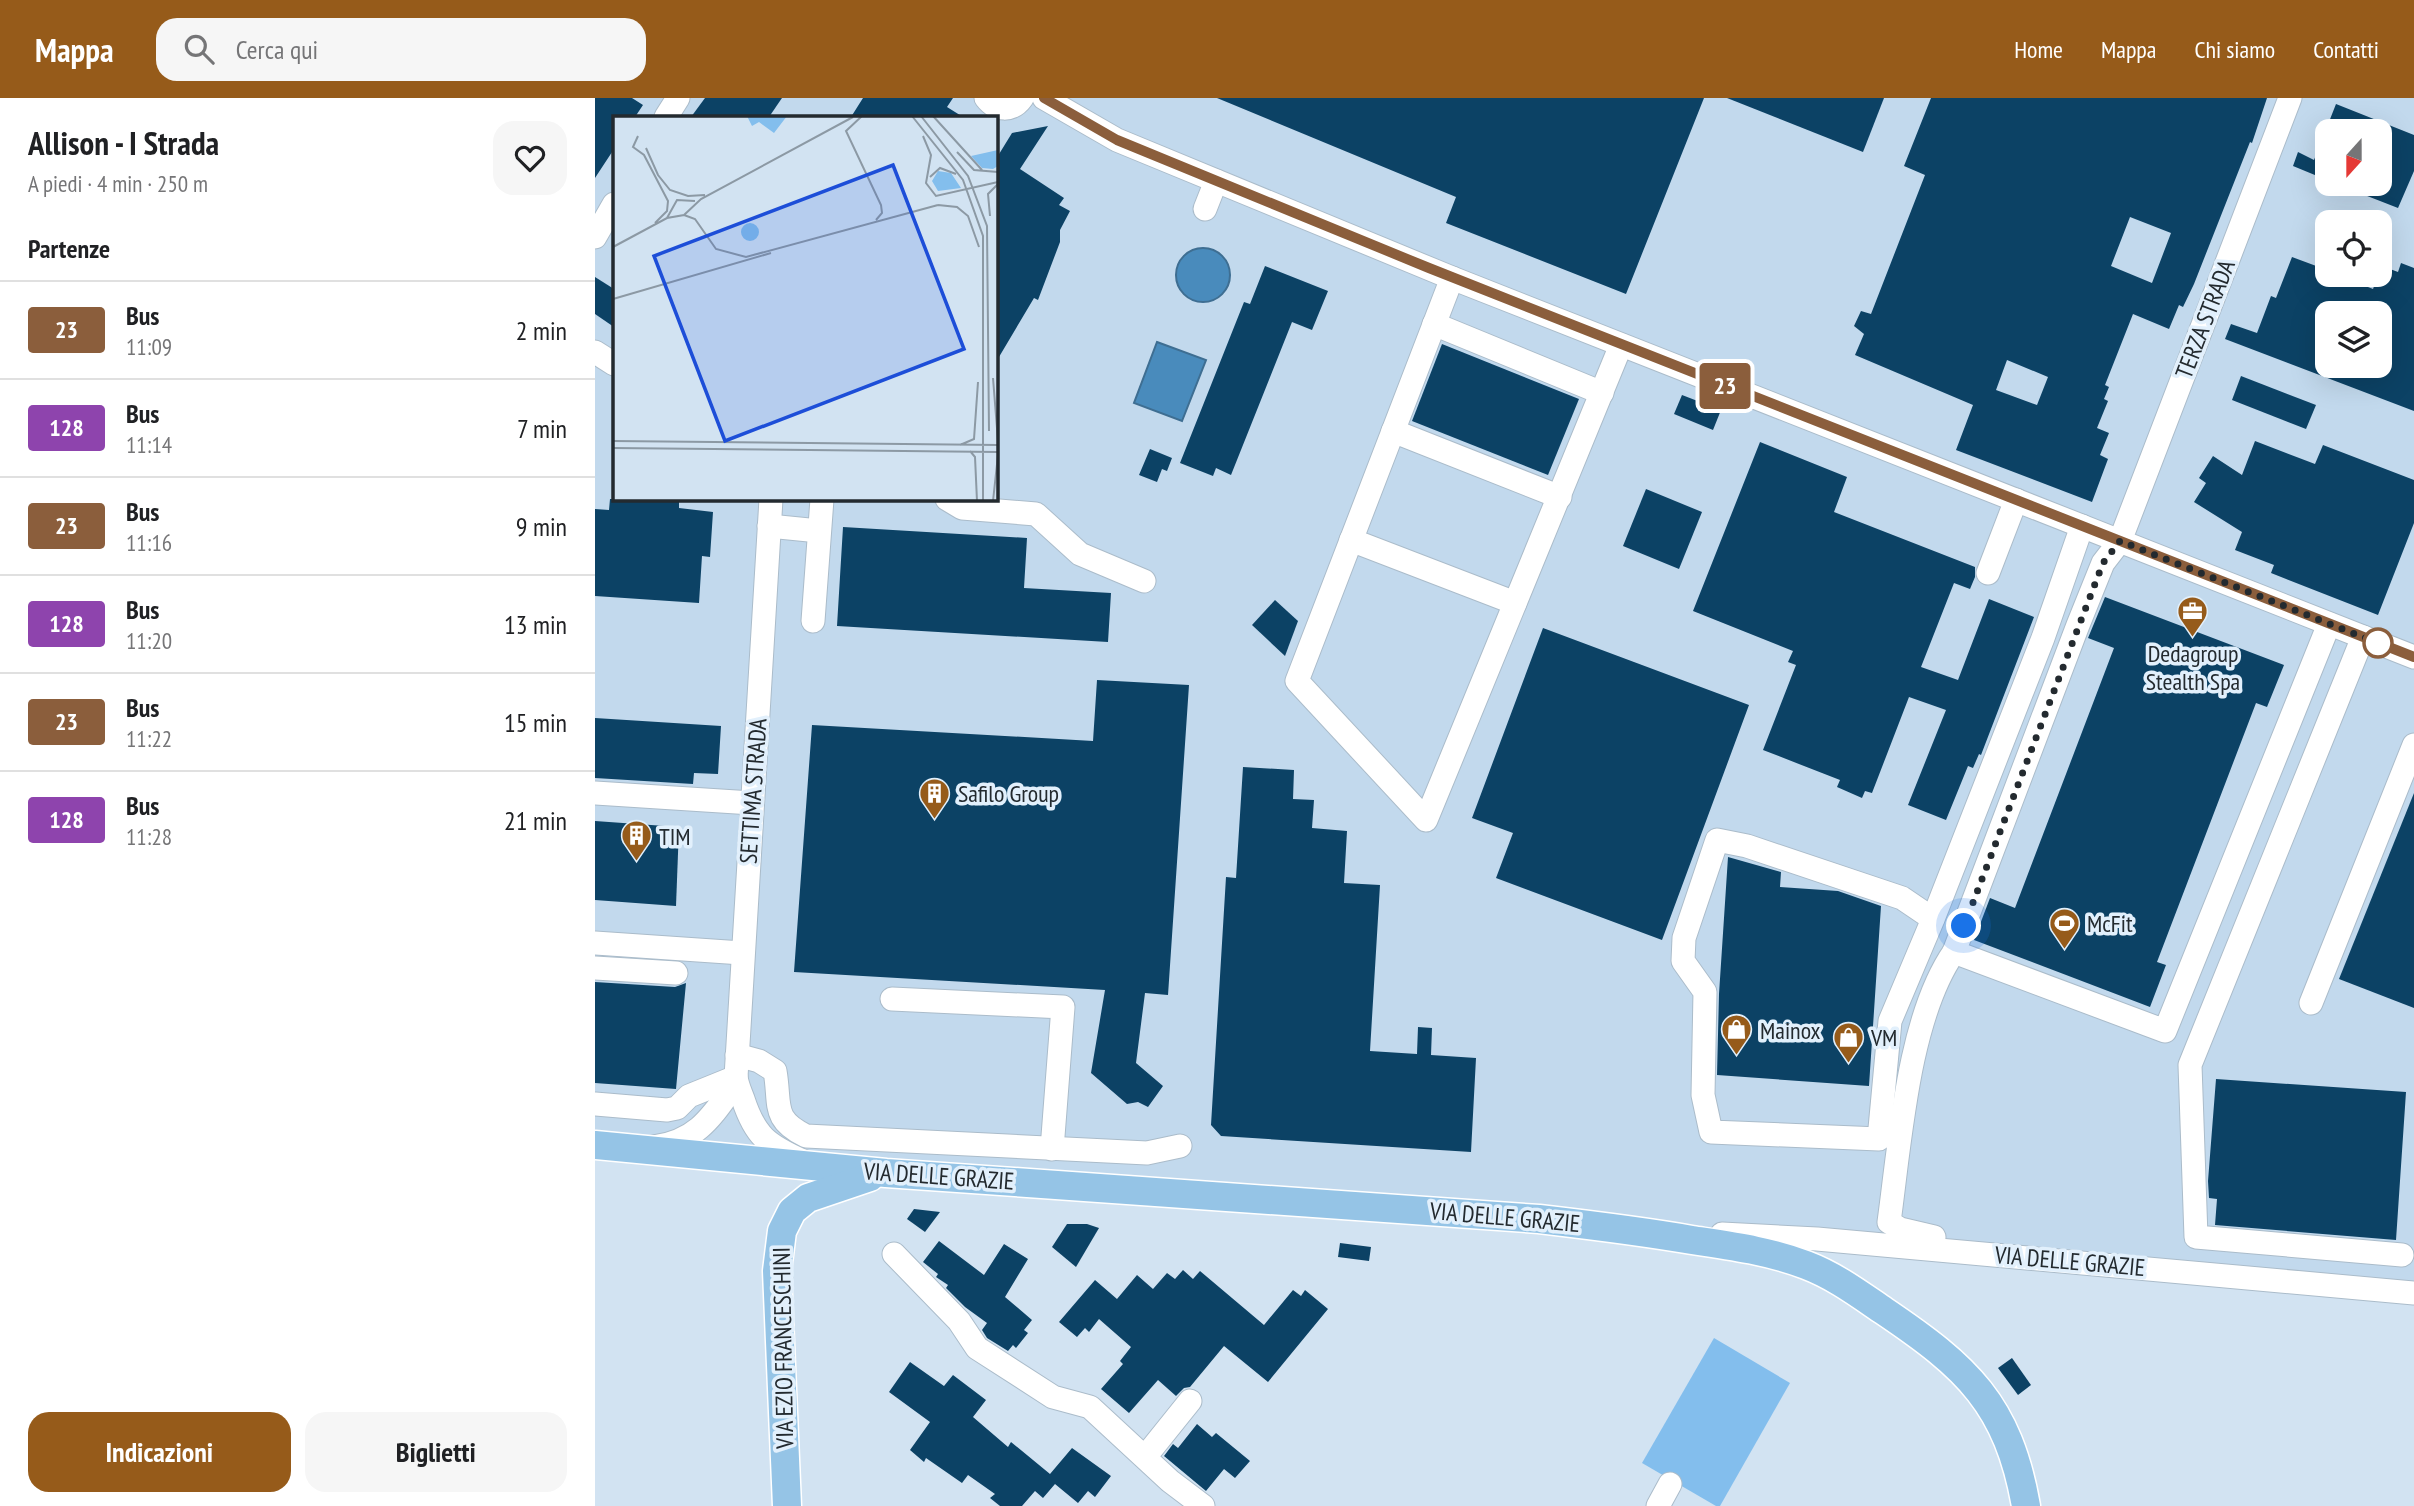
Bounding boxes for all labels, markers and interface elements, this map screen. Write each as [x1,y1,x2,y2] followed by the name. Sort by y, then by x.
[156,18,646,81] search box
[35,28,114,71] text: Mappa
[180,30,218,68] icon: search
[236,33,318,66] text: Cerca qui
[2014,34,2063,65] text: Home
[2101,34,2156,65] text: Mappa
[2194,34,2275,65] text: Chi siamo
[2313,34,2379,65] text: Contatti
[613,116,997,500] inset map
[2315,119,2392,196] north arrow
[2315,119,2392,378] map controls
[28,121,219,164] text: Allison - I Strada
[493,121,567,195] button: heart
[28,169,208,198] text: A piedi · 4 min · 250 m
[2315,210,2392,287] button: locate
[28,232,110,265] text: Partenze
[2168,255,2242,383] street label: TERZA STRADA
[126,299,159,332] text: Bus
[2315,301,2392,378] button: layers
[55,314,78,345] text: 23
[516,314,567,347] text: 2 min
[126,332,172,361] text: 11:09
[1693,363,1757,409] line badge: 23
[1714,370,1736,401] text: 23
[126,397,159,430] text: Bus
[49,412,84,443] text: 128
[517,412,567,445] text: 7 min
[126,430,172,459] text: 11:14
[126,495,159,528] text: Bus
[55,510,78,541] text: 23
[516,510,567,543] text: 9 min
[126,528,172,557] text: 11:16
[126,593,159,626] text: Bus
[2176,594,2210,638] office icon: Dedagroup Stealth Spa
[49,608,84,639] text: 128
[504,608,567,641] text: 13 min
[126,626,172,655] text: 11:20
[2363,628,2393,658] unlabelled marker
[2146,638,2240,697] place label: Dedagroup Stealth Spa
[126,691,159,724] text: Bus
[55,706,78,737] text: 23
[504,706,567,739] text: 15 min
[732,717,774,865] street label: SETTIMA STRADA
[126,724,172,753] text: 11:22
[918,776,952,820] building icon: Safilo Group
[958,778,1059,809] place label: Safilo Group
[126,789,159,822] text: Bus
[49,804,84,835] text: 128
[504,804,567,837] text: 21 min
[619,819,653,863] building icon: TIM
[659,821,691,852] place label: TIM
[126,822,172,851] text: 11:28
[2047,906,2081,950] sports icon: McFit
[1946,908,1981,943] your location
[2087,908,2133,939] place label: McFit
[1720,1013,1754,1057] shop icon: Mainox
[1760,1015,1821,1046] place label: Mainox
[1831,1020,1865,1064] shop icon: VM
[1870,1022,1897,1053] place label: VM
[862,1155,1015,1197] street label: VIA DELLE GRAZIE
[1428,1195,1581,1239] street label: VIA DELLE GRAZIE
[1993,1239,2146,1283] street label: VIA DELLE GRAZIE
[766,1247,800,1450] street label: VIA EZIO FRANCESCHINI
[28,1412,291,1492] button: Indicazioni
[305,1412,567,1492] button: Biglietti

